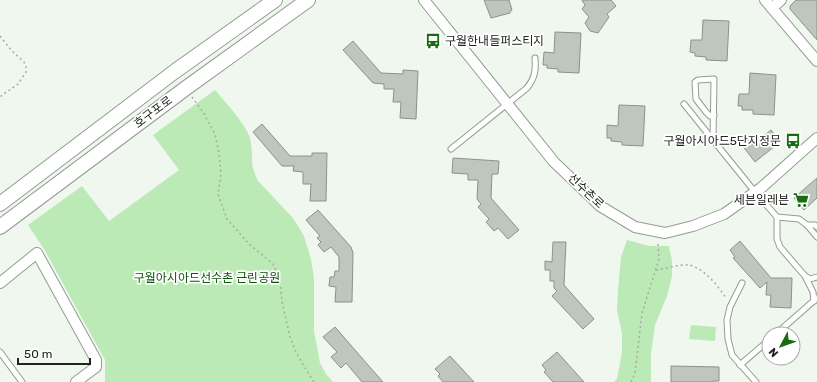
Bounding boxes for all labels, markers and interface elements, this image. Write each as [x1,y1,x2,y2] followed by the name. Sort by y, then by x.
[424,32,442,50] bus stop icon: 구월한내들퍼스티지
[445,34,544,48] place label: 구월한내들퍼스티지
[131,93,175,131] street label: 호구포로
[784,132,802,150] bus stop icon: 구월아시아드5단지정문
[663,134,781,148] place label: 구월아시아드5단지정문
[565,171,607,211] street label: 선수촌로
[792,191,810,209] supermarket icon: 세븐일레븐
[734,193,789,207] place label: 세븐일레븐
[134,271,280,285] park label: 구월아시아드선수촌 근린공원
[761,326,801,366] north arrow
[18,340,90,366] scale bar
[766,345,781,359] text: N
[24,347,52,361] text: 50 m

